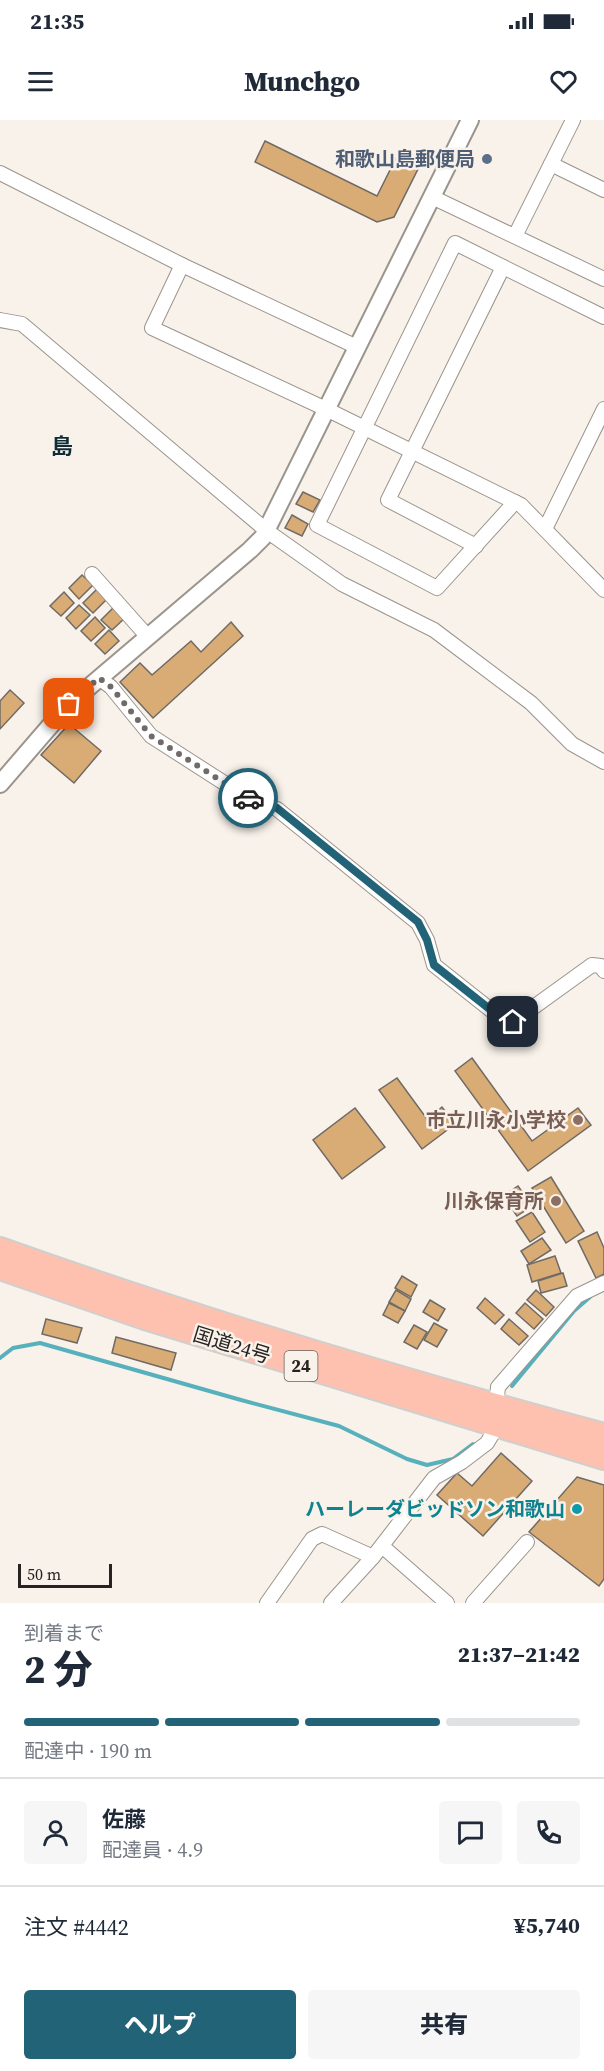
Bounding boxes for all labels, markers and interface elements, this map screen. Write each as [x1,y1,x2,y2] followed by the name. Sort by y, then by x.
[30,6,84,36] text: 21:35
[244,63,360,100] text: Munchgo
[24,65,57,98] icon: menu
[547,65,580,98] icon: heart
[335,145,475,173] place label: 和歌山島郵便局
[480,152,494,166] marker: 和歌山島郵便局
[51,431,73,461] district label: 島
[43,678,94,729] pin
[52,687,85,720] icon: bag
[218,768,278,828] courier
[232,782,265,815] icon: car
[487,996,538,1047] pin
[496,1005,529,1038] icon: home
[426,1106,566,1134] place label: 市立川永小学校
[571,1113,585,1127] marker: 市立川永小学校
[444,1187,544,1215] place label: 川永保育所
[549,1194,563,1208] marker: 川永保育所
[190,1320,274,1370] street label: 国道24号
[284,1351,318,1381] road number: 24
[305,1495,565,1523] place label: ハーレーダビッドソン和歌山
[570,1502,584,1516] marker: ハーレーダビッドソン和歌山
[18,1561,112,1588] scale bar
[27,1563,61,1585] text: 50 m
[24,1619,104,1647] text: 到着まで
[458,1639,580,1669] text: 21:37–21:42
[24,1643,93,1696] text: 2 分
[24,1737,152,1765] text: 配達中 · 190 m
[24,1801,87,1864] button: person
[439,1801,502,1864] button: chat
[517,1801,580,1864] button: phone
[102,1804,146,1834] text: 佐藤
[102,1836,203,1864] text: 配達員 · 4.9
[514,1910,580,1940] text: ¥5,740
[24,1912,129,1942] text: 注文 #4442
[24,1990,296,2059] button: ヘルプ
[308,1990,580,2059] button: 共有

